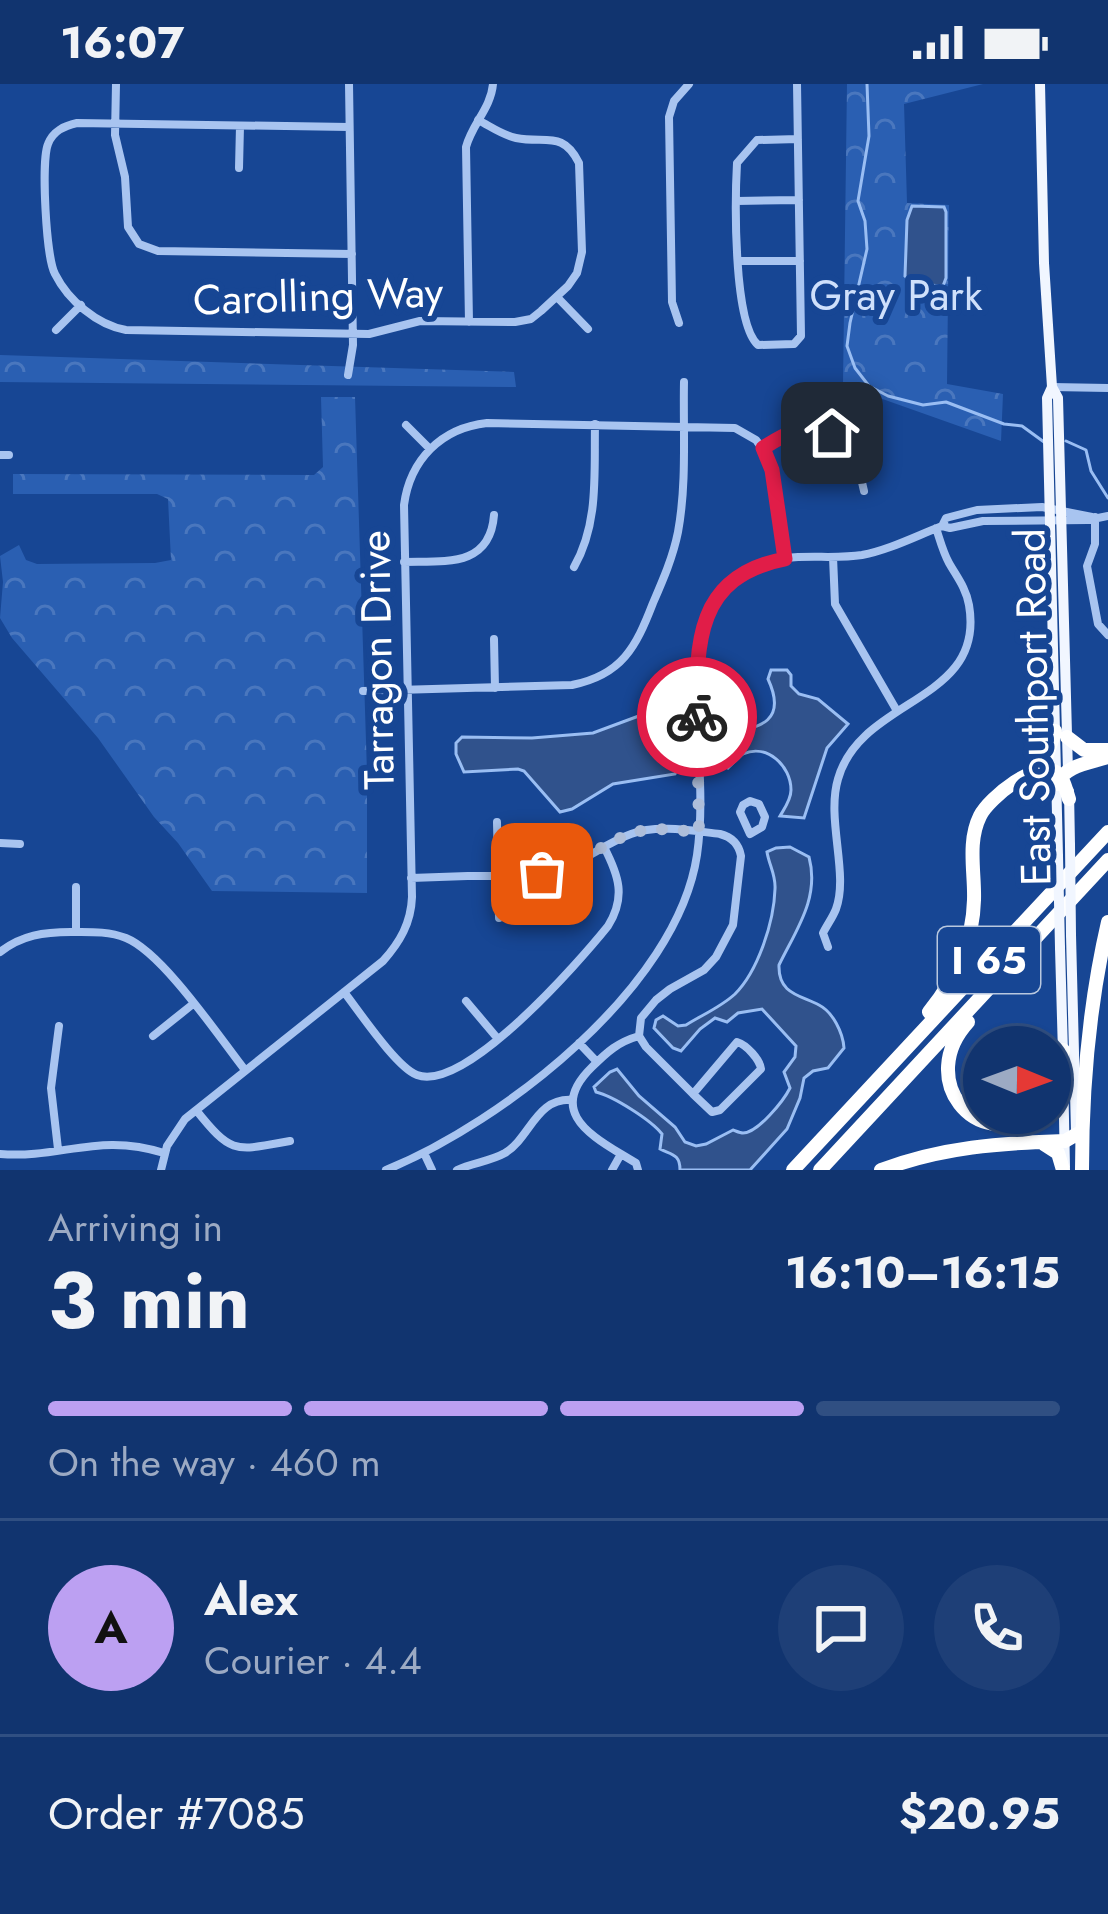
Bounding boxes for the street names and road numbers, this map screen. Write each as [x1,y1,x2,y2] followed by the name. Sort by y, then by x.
[192,261,445,331] street label: Carolling Way
[999,528,1067,886] street label: East Southport Road
[344,530,410,790] street label: Tarragon Drive
[938,927,1040,993] road number: I 65

